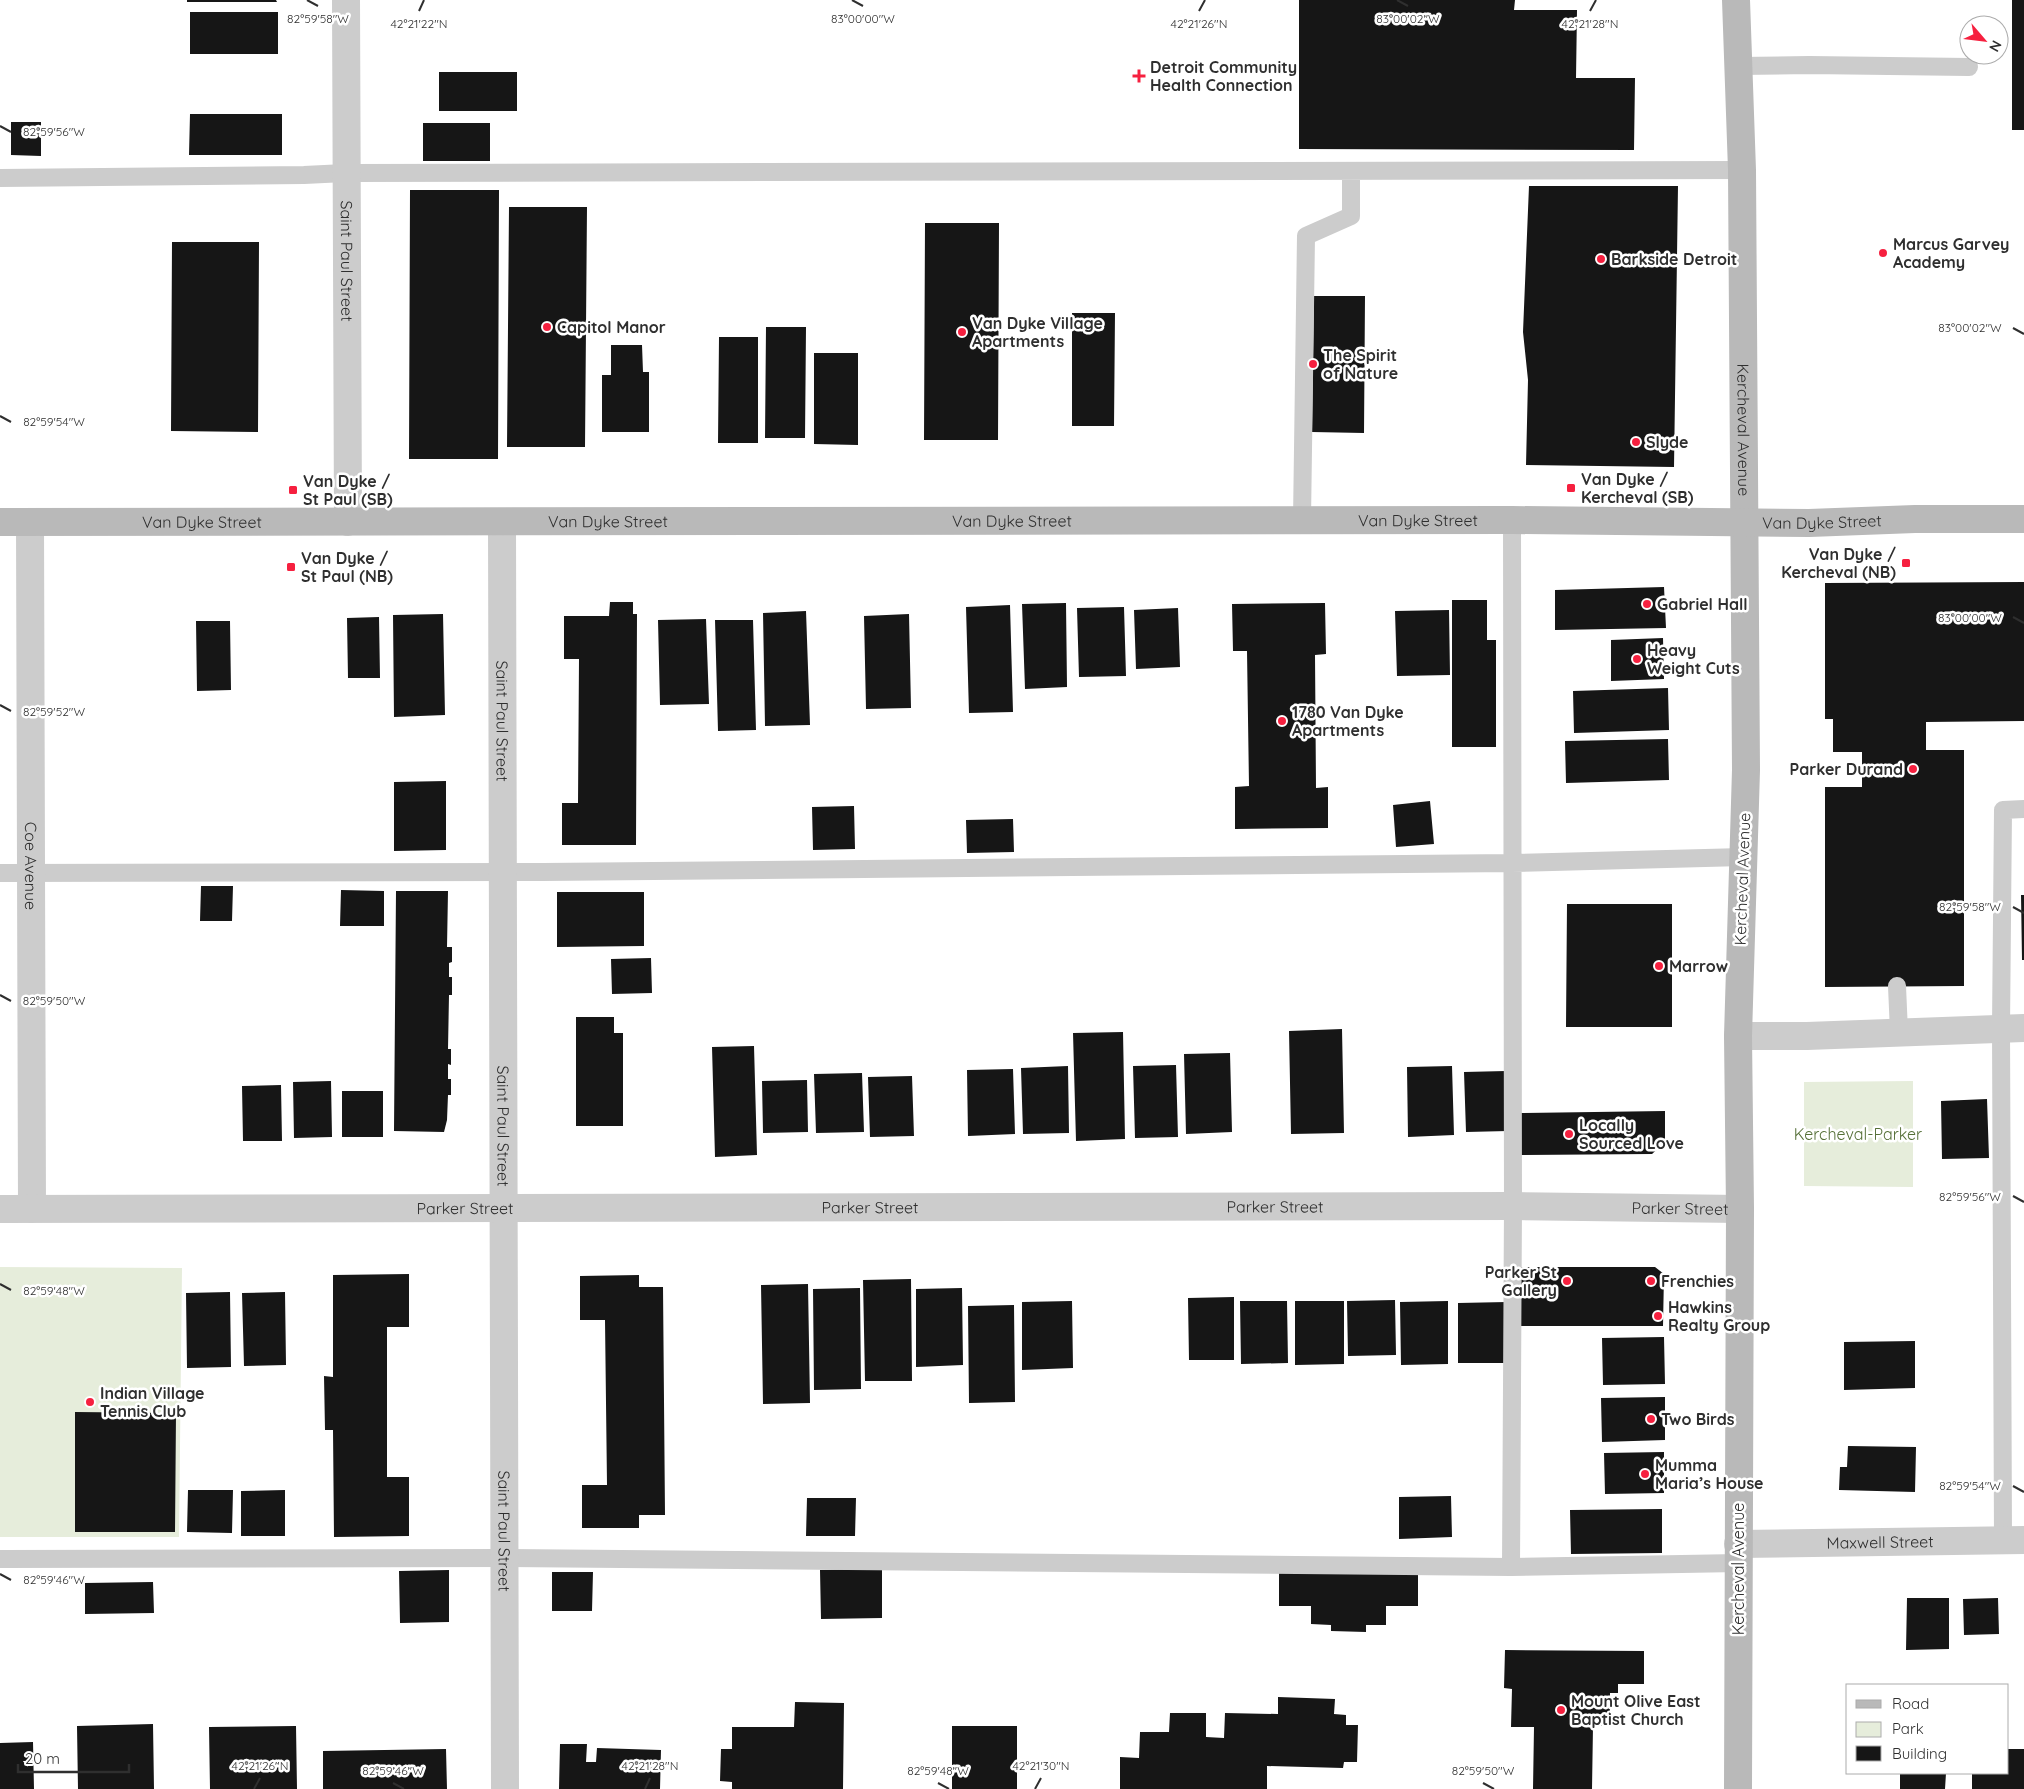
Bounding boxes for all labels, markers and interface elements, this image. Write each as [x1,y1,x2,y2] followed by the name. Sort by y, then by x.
[287,11,349,26] text: 82°59'58"W
[831,11,895,26] text: 83°00'00"W
[1376,11,1440,26] text: 83°00'02"W
[1959,15,2009,65] north arrow
[391,16,448,31] text: 42°21'22"N
[1171,16,1227,31] text: 42°21'26"N
[1562,16,1618,31] text: 42°21'28"N
[1985,37,2006,55] text: N
[1150,57,1297,95] place label: Detroit Community Health Connection
[1132,69,1146,83] marker: Detroit Community Health Connection
[23,124,85,139] text: 82°59'56"W
[337,200,357,322] street label: Saint Paul Street
[1893,234,2009,272] place label: Marcus Garvey Academy
[1877,247,1889,259] marker: Marcus Garvey Academy
[1611,249,1737,269] place label: Barkside Detroit
[1595,253,1607,265] marker: Barkside Detroit
[972,313,1103,351] place label: Van Dyke Village Apartments
[557,317,666,337] place label: Capitol Manor
[1938,320,2002,335] text: 83°00'02"W
[541,321,553,333] marker: Capitol Manor
[956,326,968,338] marker: Van Dyke Village Apartments
[1323,345,1398,383] place label: The Spirit of Nature
[1307,358,1319,370] marker: The Spirit of Nature
[1733,364,1754,496] street label: Kercheval Avenue
[23,414,85,429] text: 82°59'54"W
[1646,432,1688,452] place label: Slyde
[1630,436,1642,448] marker: Slyde
[1581,469,1694,507] place label: Van Dyke / Kercheval (SB)
[303,471,393,509] place label: Van Dyke / St Paul (SB)
[1565,482,1577,494] marker: Van Dyke / Kercheval (SB)
[287,484,299,496] marker: Van Dyke / St Paul (SB)
[1358,510,1478,530] street label: Van Dyke Street
[1762,510,1882,533] street label: Van Dyke Street
[548,511,668,531] street label: Van Dyke Street
[952,511,1072,531] street label: Van Dyke Street
[142,512,262,532] street label: Van Dyke Street
[1781,544,1896,582] place label: Van Dyke / Kercheval (NB)
[301,548,393,586] place label: Van Dyke / St Paul (NB)
[1900,557,1912,569] marker: Van Dyke / Kercheval (NB)
[285,561,297,573] marker: Van Dyke / St Paul (NB)
[1657,594,1748,614] place label: Gabriel Hall
[1641,598,1653,610] marker: Gabriel Hall
[1938,610,2002,625] text: 83°00'00"W
[1647,640,1740,678] place label: Heavy Weight Cuts
[1631,653,1643,665] marker: Heavy Weight Cuts
[492,660,513,782] street label: Saint Paul Street
[1292,702,1404,740] place label: 1780 Van Dyke Apartments
[23,704,85,719] text: 82°59'52"W
[1276,715,1288,727] marker: 1780 Van Dyke Apartments
[1790,759,1903,779] place label: Parker Durand
[1907,763,1919,775] marker: Parker Durand
[1730,812,1754,946] street label: Kercheval Avenue
[21,822,41,910] street label: Coe Avenue
[1939,899,2001,914] text: 82°59'58"W
[1669,956,1728,976] place label: Marrow
[1653,960,1665,972] marker: Marrow
[23,993,86,1008] text: 82°59'50"W
[493,1065,514,1187] street label: Saint Paul Street
[1579,1115,1684,1153] place label: Locally Sourced Love
[1794,1124,1922,1144] park label: Kercheval-Parker
[1563,1128,1575,1140] marker: Locally Sourced Love
[1939,1189,2001,1204] text: 82°59'56"W
[1227,1196,1323,1217] street label: Parker Street
[822,1197,918,1217] street label: Parker Street
[417,1198,513,1218] street label: Parker Street
[1631,1198,1729,1219] street label: Parker Street
[1485,1262,1557,1300] place label: Parker St Gallery
[1661,1271,1734,1291] place label: Frenchies
[1561,1275,1573,1287] marker: Parker St Gallery
[1645,1275,1657,1287] marker: Frenchies
[23,1283,85,1298] text: 82°59'48"W
[1668,1297,1770,1335] place label: Hawkins Realty Group
[1652,1310,1664,1322] marker: Hawkins Realty Group
[100,1383,204,1421] place label: Indian Village Tennis Club
[84,1396,96,1408] marker: Indian Village Tennis Club
[1661,1409,1735,1429] place label: Two Birds
[1645,1413,1657,1425] marker: Two Birds
[1655,1455,1764,1493] place label: Mumma Maria’s House
[1639,1468,1651,1480] marker: Mumma Maria’s House
[494,1470,515,1592] street label: Saint Paul Street
[1939,1478,2001,1493] text: 82°59'54"W
[1728,1503,1748,1635] street label: Kercheval Avenue
[1826,1531,1934,1553] street label: Maxwell Street
[23,1572,85,1587] text: 82°59'46"W
[1846,1684,2009,1774] legend
[1571,1691,1701,1729] place label: Mount Olive East Baptist Church
[1892,1694,1929,1713] text: Road
[1555,1704,1567,1716] marker: Mount Olive East Baptist Church
[1892,1719,1924,1738] text: Park
[18,1742,129,1774] scale bar
[1892,1744,1947,1763] text: Building
[25,1749,60,1768] text: 20 m
[232,1758,288,1773] text: 42°21'26"N
[622,1758,678,1773] text: 42°21'28"N
[1012,1758,1070,1773] text: 42°21'30"N
[362,1763,424,1778] text: 82°59'46"W
[907,1763,969,1778] text: 82°59'48"W
[1452,1763,1515,1778] text: 82°59'50"W

